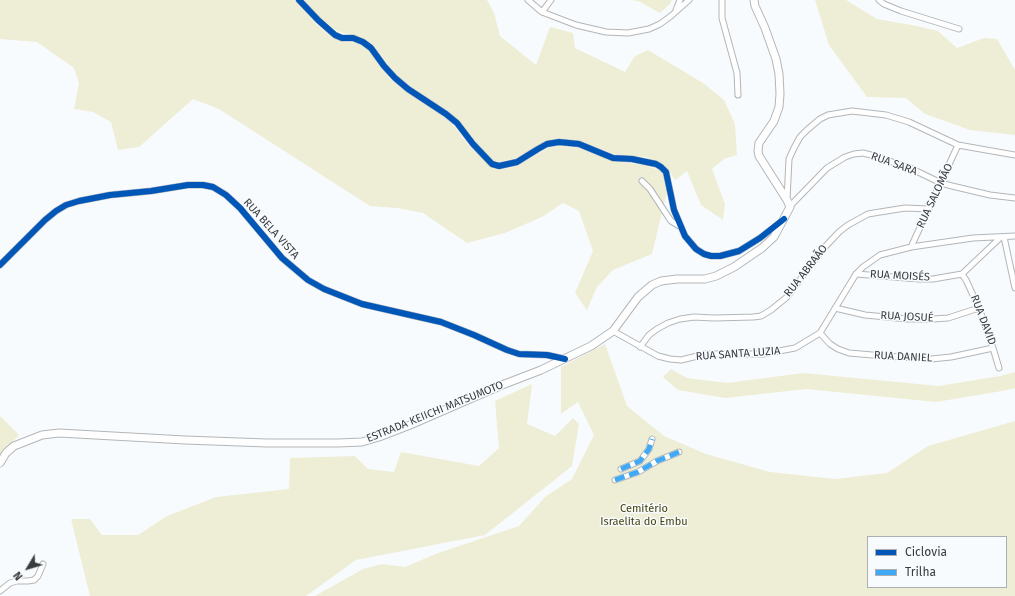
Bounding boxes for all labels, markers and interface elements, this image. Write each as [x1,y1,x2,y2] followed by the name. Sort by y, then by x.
[869,150,919,178] street label: RUA SARA
[914,161,956,231] street label: RUA SALOMÃO
[240,196,302,262] street label: RUA BELA VISTA
[781,242,831,300] street label: RUA ABRAÃO
[870,268,930,284] street label: RUA MOISÉS
[967,293,999,347] street label: RUA DAVID
[880,309,934,325] street label: RUA JOSUÉ
[695,344,781,364] street label: RUA SANTA LUZIA
[874,349,932,365] street label: RUA DANIEL
[365,378,505,446] street label: ESTRADA KEIICHI MATSUMOTO
[600,502,688,528] park label: Cemitério Israelita do Embu
[867,536,1007,588] legend
[905,545,947,559] text: Ciclovia
[8,548,48,588] north arrow
[905,565,936,579] text: Trilha
[11,569,26,583] text: N

